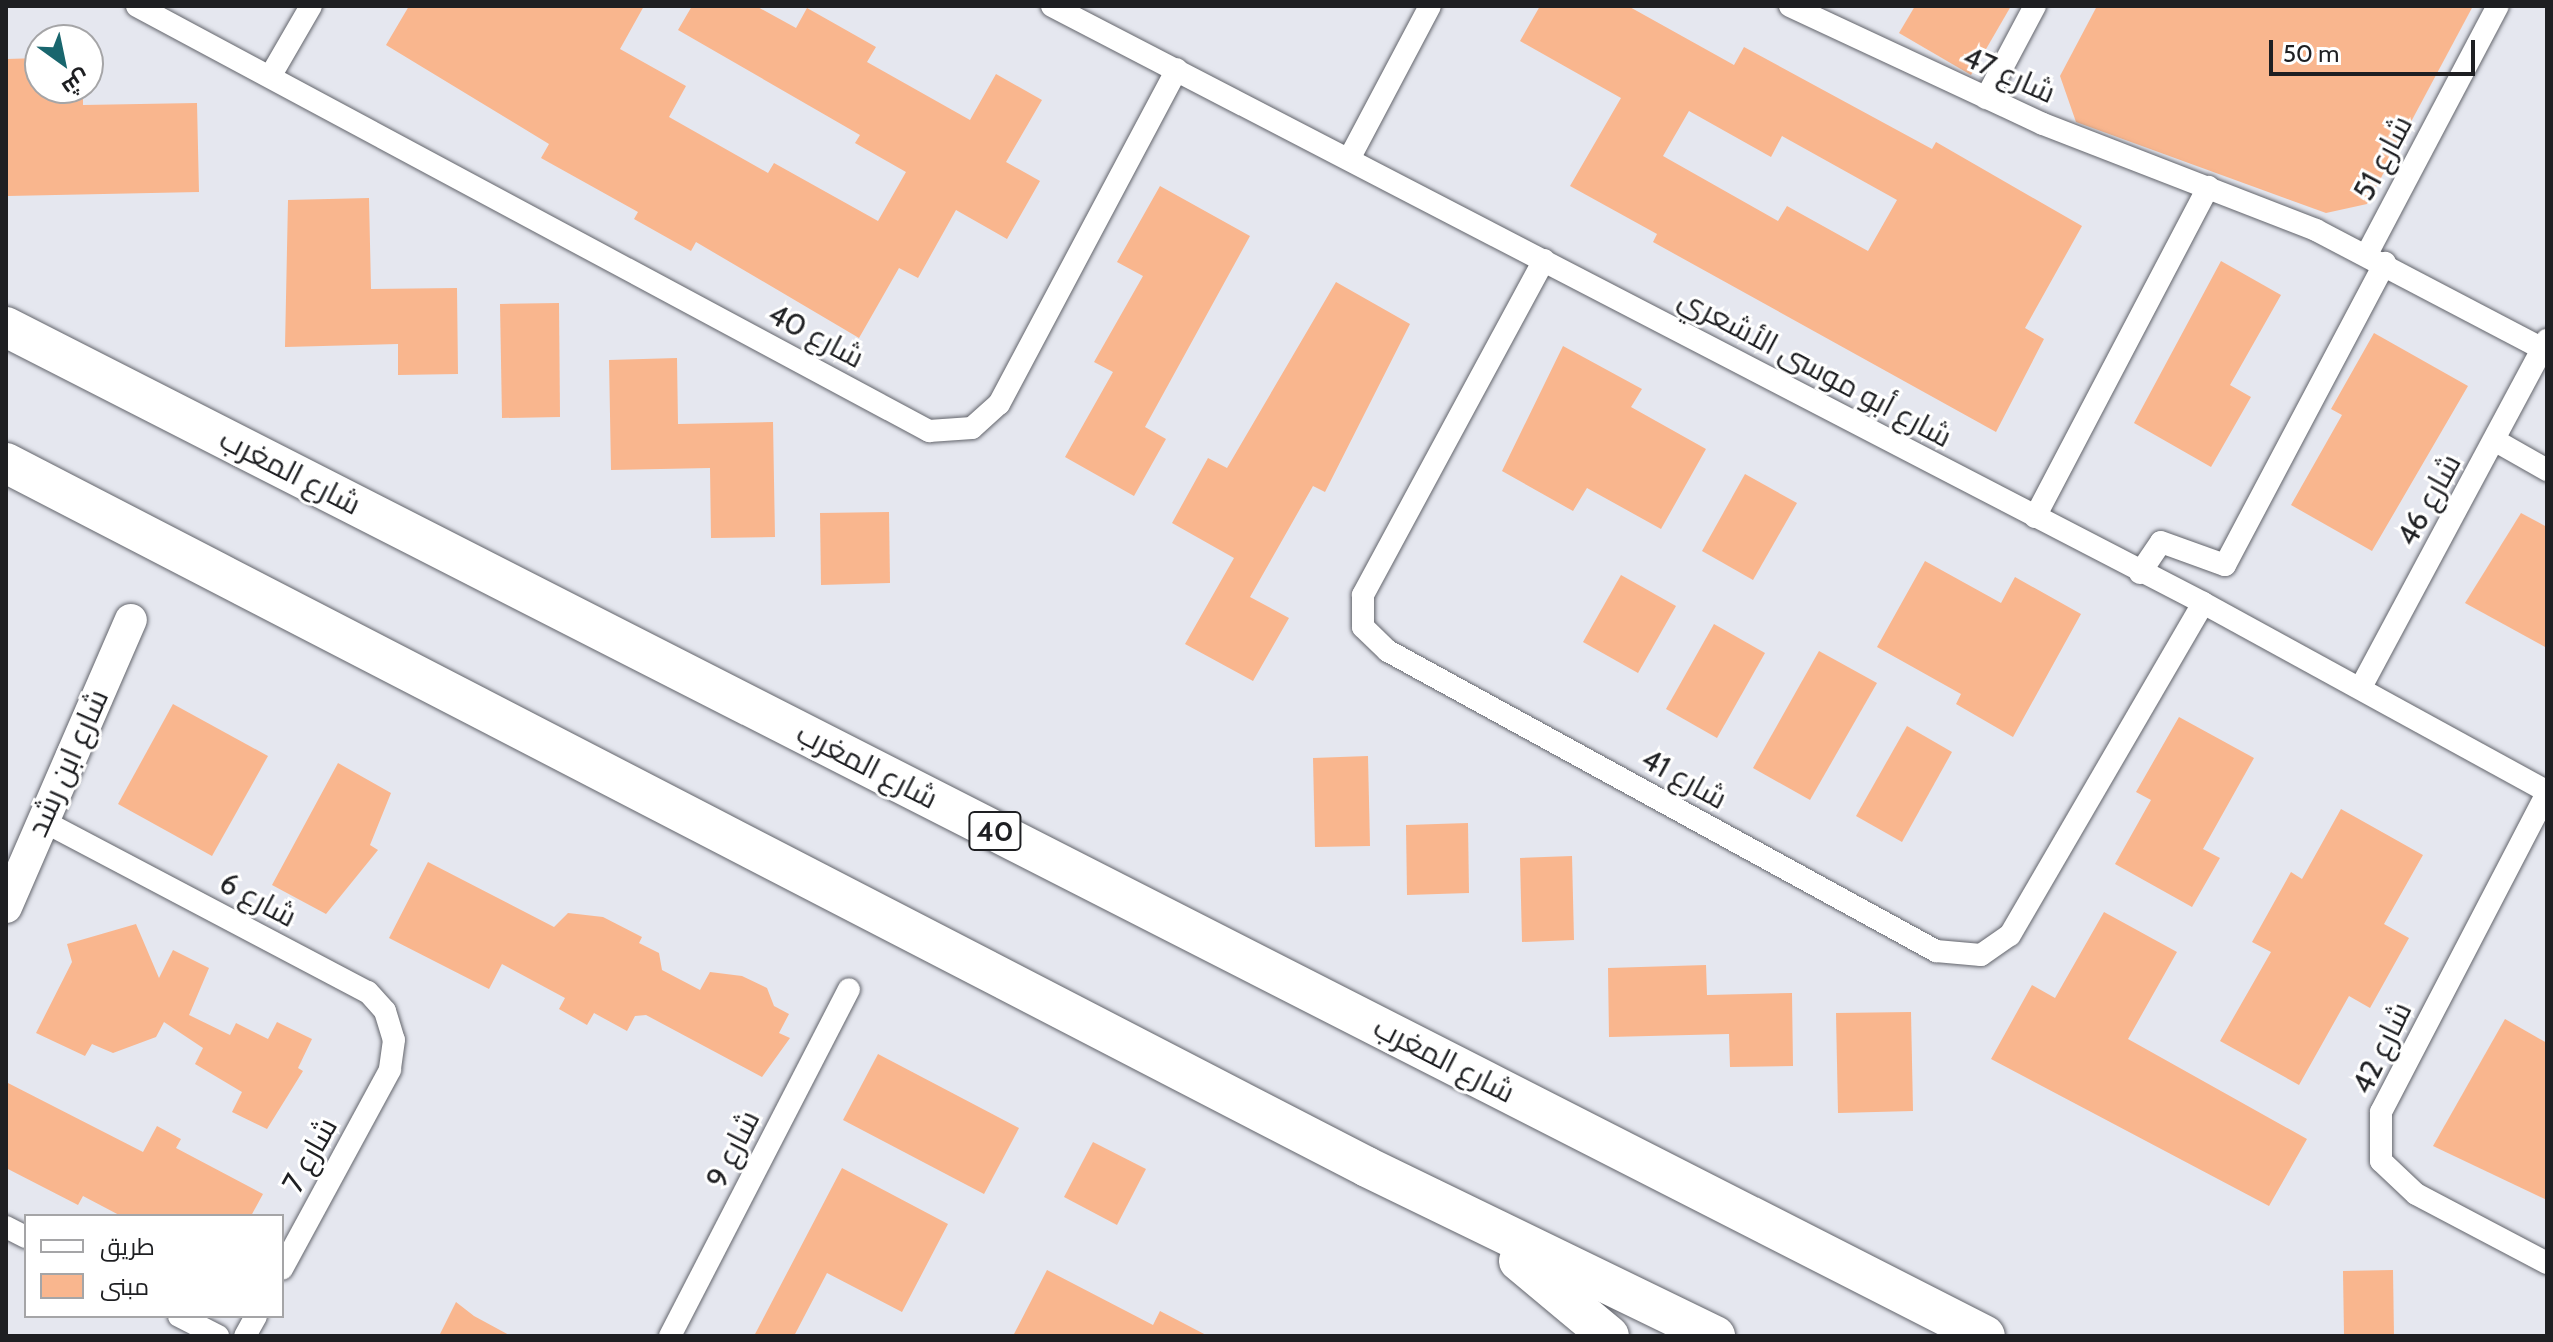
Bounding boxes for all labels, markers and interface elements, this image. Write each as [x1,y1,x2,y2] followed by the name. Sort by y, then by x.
[24,24,104,104] north arrow
[2273,24,2479,74] scale bar
[1957,39,2061,111] street label: شارع 47
[2283,39,2339,68] text: 50 m
[57,64,95,102] text: ش
[2346,109,2420,207] street label: شارع 51
[1672,281,1958,455] street label: شارع أبو موسى الأشعري
[762,296,870,376] street label: شارع 40
[214,421,366,523] street label: شارع المغرب
[2389,448,2469,552] street label: شارع 46
[20,684,116,842] street label: شارع ابن رشد
[791,715,943,817] street label: شارع المغرب
[1635,741,1733,817] street label: شارع 41
[967,807,1023,855] road number: 40
[213,865,303,935] street label: شارع 6
[2344,996,2420,1100] street label: شارع 42
[1368,1009,1520,1111] street label: شارع المغرب
[698,1104,768,1194] street label: شارع 9
[275,1111,345,1199] street label: شارع 7
[24,1214,284,1318] legend
[100,1232,155,1261] text: طريق
[100,1272,149,1301] text: مبنى

